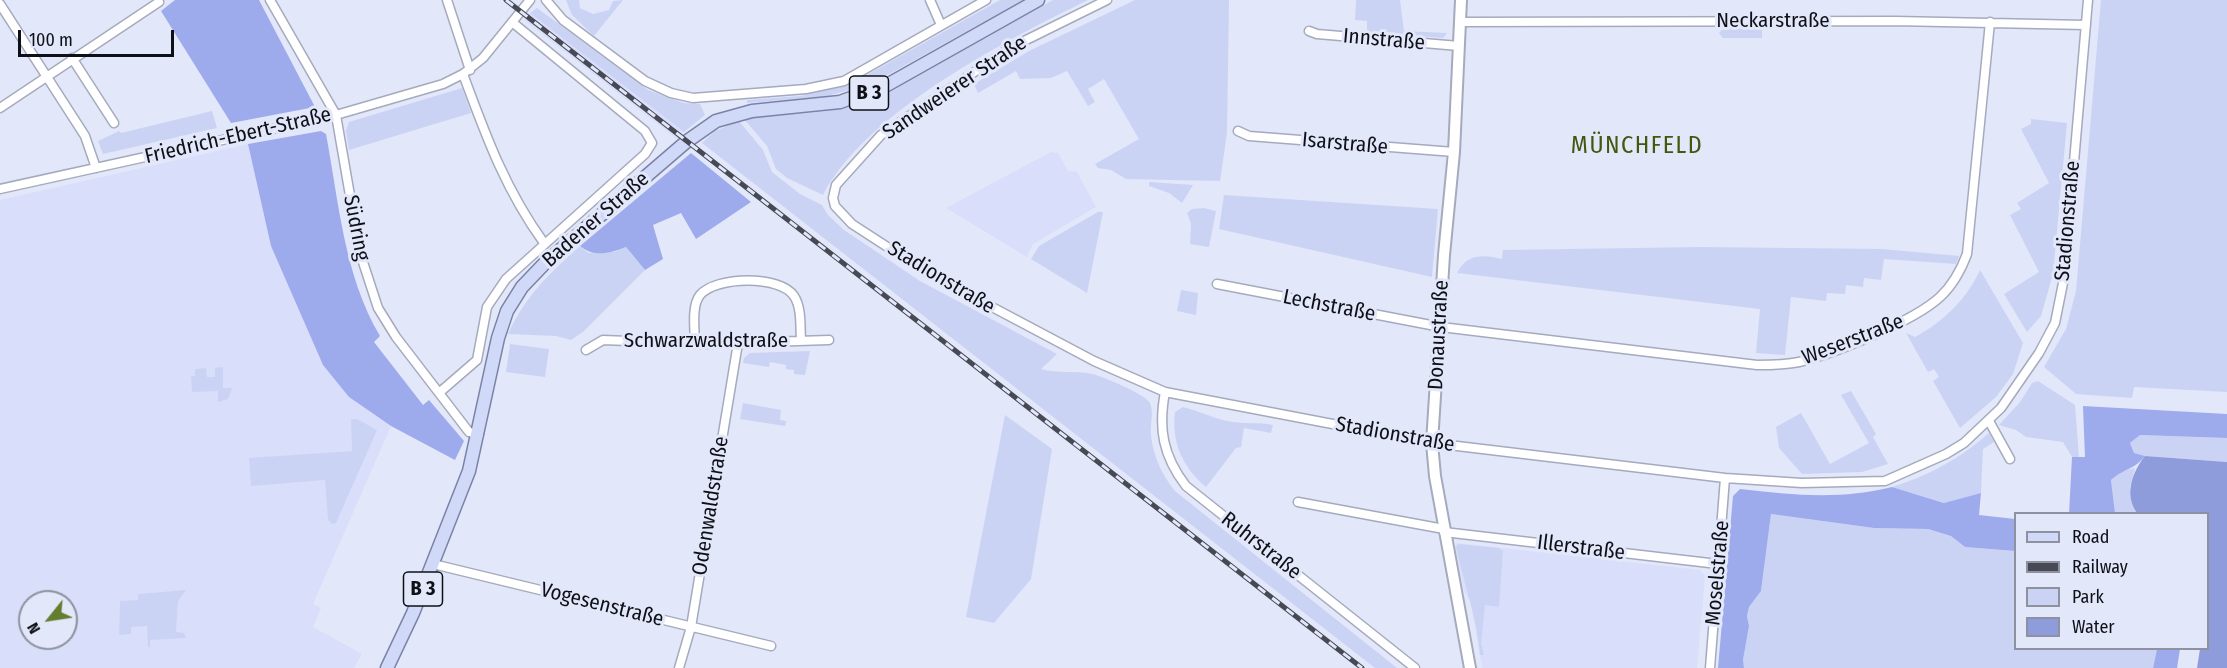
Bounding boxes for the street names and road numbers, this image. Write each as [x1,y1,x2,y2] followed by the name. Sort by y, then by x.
[1716,8,1830,34] street label: Neckarstraße
[1342,24,1426,56] street label: Innstraße
[878,31,1032,145] street label: Sandweierer Straße
[850,76,888,110] road number: B 3
[142,102,334,170] street label: Friedrich-Ebert-Straße
[1301,128,1389,160] street label: Isarstraße
[2050,160,2086,282] street label: Stadionstraße
[538,167,654,273] street label: Badener Straße
[337,193,375,263] street label: Südring
[883,236,999,320] street label: Stadionstraße
[1424,279,1454,391] street label: Donaustraße
[1281,285,1377,327] street label: Lechstraße
[1799,309,1907,371] street label: Weserstraße
[624,328,788,354] street label: Schwarzwaldstraße
[1333,412,1457,458] street label: Stadionstraße
[688,435,734,577] street label: Odenwaldstraße
[1216,507,1306,585] street label: Ruhrstraße
[1701,519,1735,627] street label: Moselstraße
[1536,530,1626,566] street label: Illerstraße
[404,572,442,606] road number: B 3
[538,578,666,632] street label: Vogesenstraße

